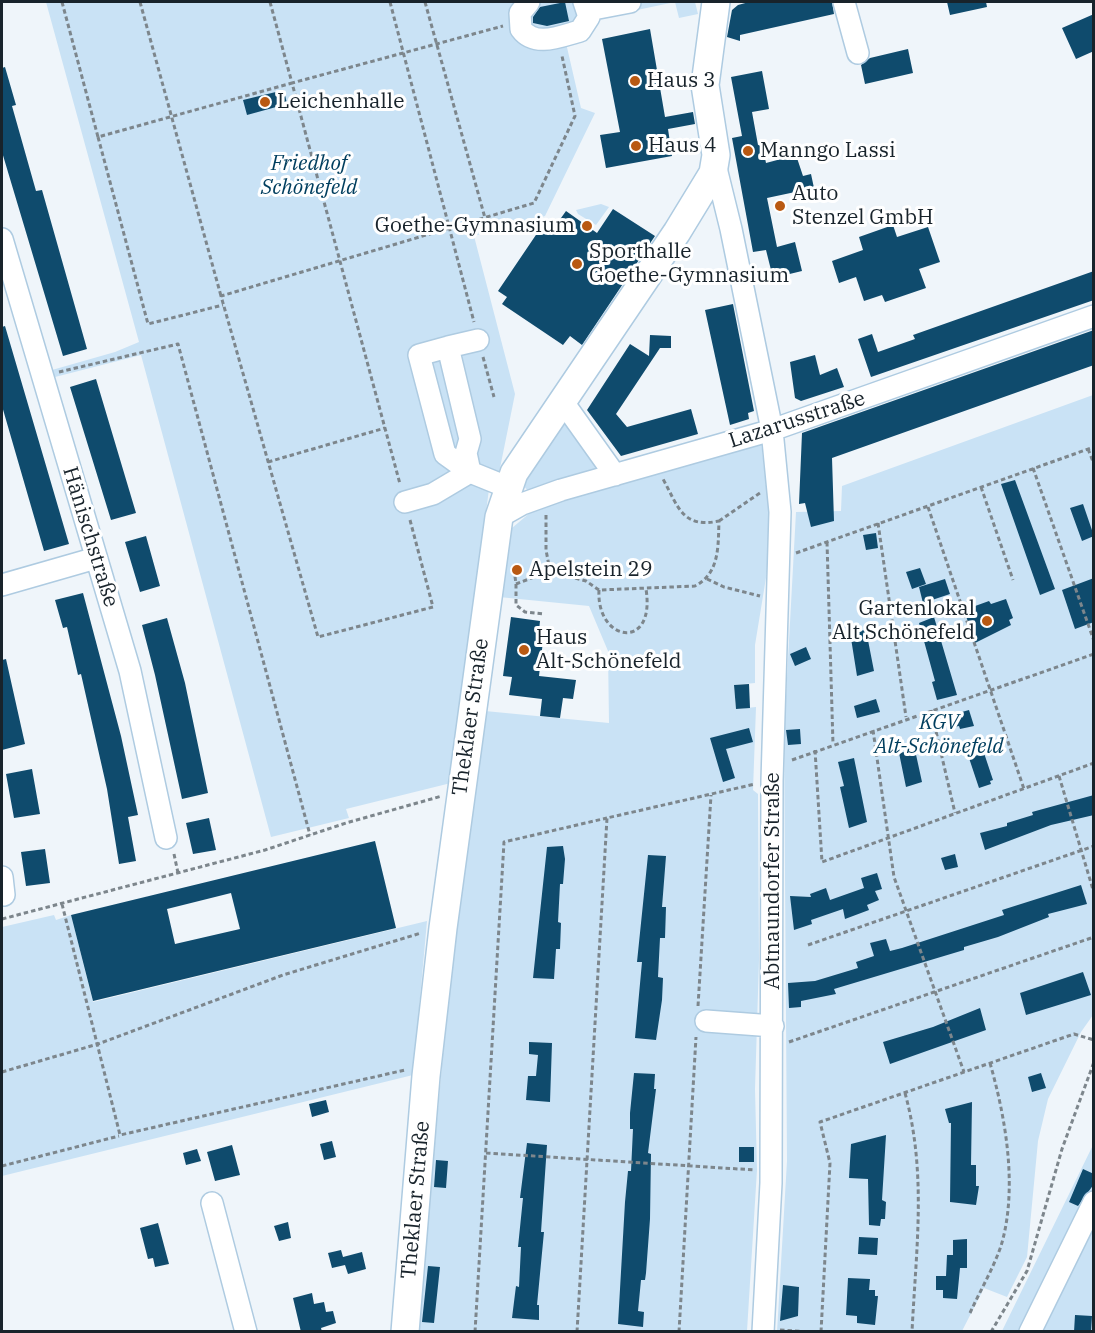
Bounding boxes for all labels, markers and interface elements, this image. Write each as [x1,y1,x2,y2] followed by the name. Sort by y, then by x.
[647,68,716,94] place label: Haus 3
[628,74,642,88] marker: Haus 3
[277,89,404,115] place label: Leichenhalle
[258,95,272,109] marker: Leichenhalle
[648,133,717,159] place label: Haus 4
[760,138,896,164] place label: Manngo Lassi
[629,139,643,153] marker: Haus 4
[741,144,755,158] marker: Manngo Lassi
[261,151,357,201] park label: Friedhof Schönefeld
[792,181,934,231] place label: Auto Stenzel GmbH
[773,199,787,213] marker: Auto Stenzel GmbH
[375,213,575,239] place label: Goethe-Gymnasium
[580,219,594,233] marker: Goethe-Gymnasium
[589,239,789,289] place label: Sporthalle Goethe-Gymnasium
[570,257,584,271] marker: Sporthalle Goethe-Gymnasium
[726,386,868,454] street label: Lazarusstraße
[57,464,123,610] street label: Hänischstraße
[529,557,653,583] place label: Apelstein 29
[510,563,524,577] marker: Apelstein 29
[832,596,975,646] place label: Gartenlokal Alt Schönefeld
[980,614,994,628] marker: Gartenlokal Alt Schönefeld
[536,625,682,675] place label: Haus Alt-Schönefeld
[447,637,495,797] street label: Theklaer Straße
[517,643,531,657] marker: Haus Alt-Schönefeld
[874,710,1004,760] park label: KGV Alt-Schönefeld
[760,772,786,990] street label: Abtnaundorfer Straße
[397,1120,435,1280] street label: Theklaer Straße

